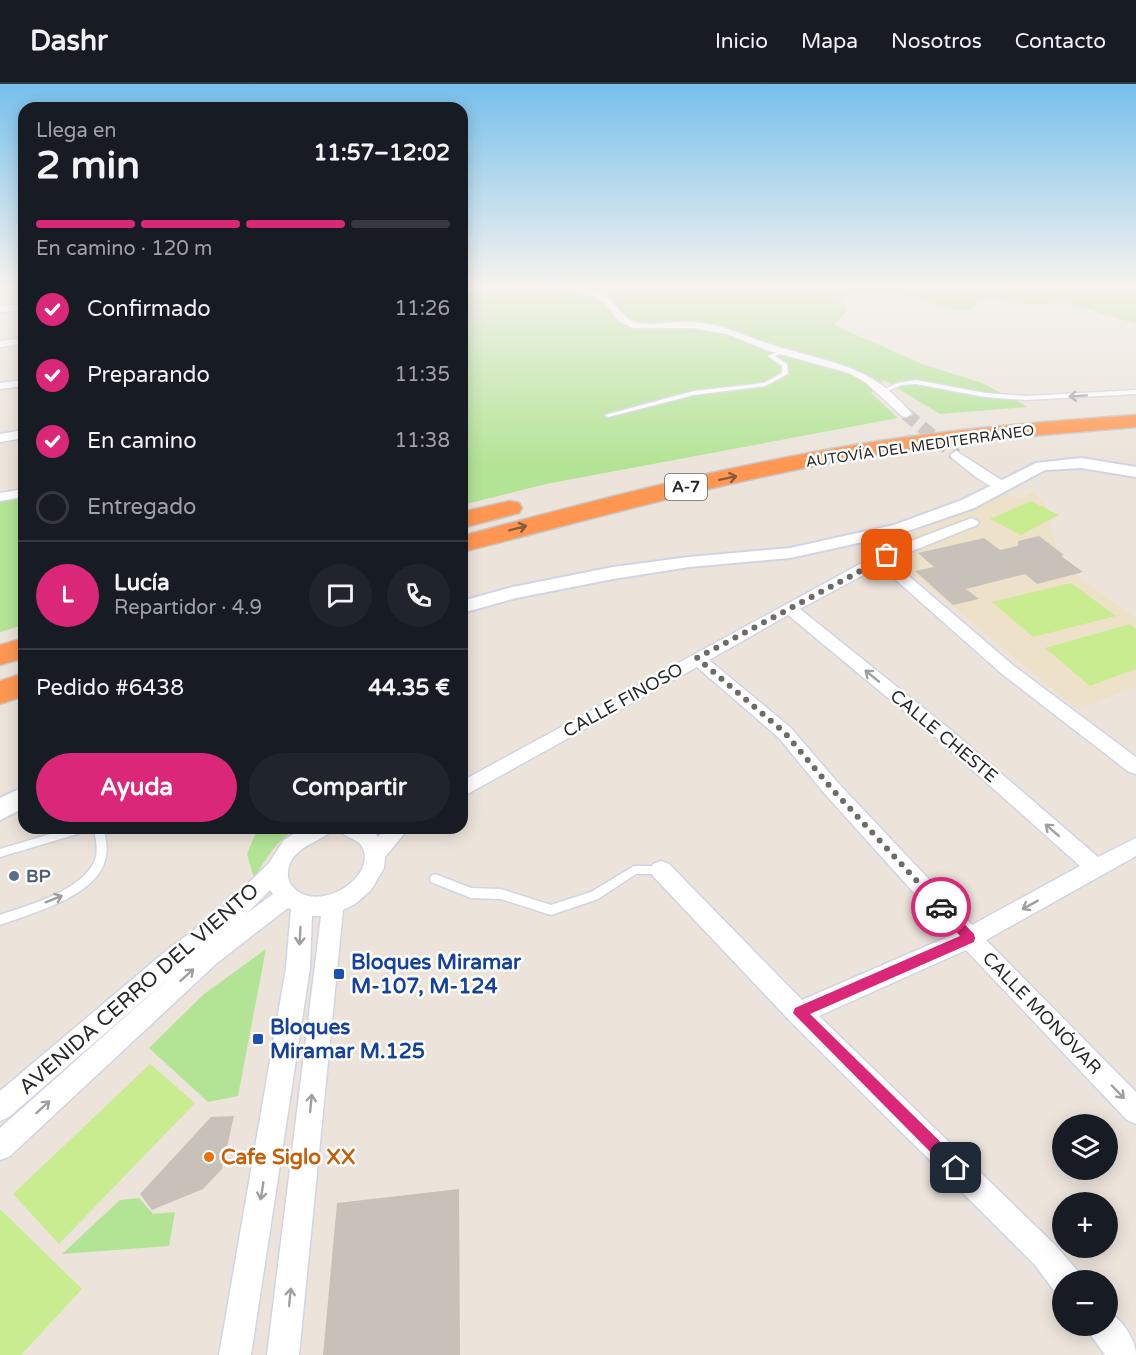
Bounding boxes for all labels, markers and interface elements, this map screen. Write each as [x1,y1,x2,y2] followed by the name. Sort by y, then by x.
[30,24,108,58] text: Dashr
[715,29,768,54] text: Inicio
[801,29,858,54] text: Mapa
[891,29,982,54] text: Nosotros
[1015,29,1106,54] text: Contacto
[36,119,116,143] text: Llega en
[313,140,450,166] text: 11:57–12:02
[36,142,140,189] text: 2 min
[36,237,212,261] text: En camino · 120 m
[36,293,69,326] icon: check
[87,296,211,322] text: Confirmado
[395,297,450,321] text: 11:26
[36,359,69,392] icon: check
[87,362,210,388] text: Preparando
[395,363,450,387] text: 11:35
[1068,391,1088,402] one-way arrow
[805,421,1035,471] street label: AUTOVÍA DEL MEDITERRÁNEO
[36,425,69,458] icon: check
[87,428,197,454] text: En camino
[395,429,450,453] text: 11:38
[718,472,738,483] one-way arrow
[665,474,707,500] road number: A-7
[87,494,196,520] text: Entregado
[509,522,528,534] one-way arrow
[861,529,912,580] pin
[870,538,903,571] icon: bag
[309,564,372,627] button: chat
[387,564,450,627] button: phone
[114,570,170,596] text: Lucía
[61,582,74,608] text: L
[114,596,262,620] text: Repartidor · 4.9
[559,658,687,742] street label: CALLE FINOSO
[865,669,881,682] one-way arrow
[36,675,184,701] text: Pedido #6438
[368,675,450,701] text: 44.35 €
[886,685,1002,787] street label: CALLE CHESTE
[36,753,237,822] button: Ayuda
[249,753,450,822] button: Compartir
[1045,823,1060,837] one-way arrow
[26,865,51,887] place label: BP
[7,869,21,883] marker: BP
[911,877,971,937] courier
[14,878,264,1100] street label: AVENIDA CERRO DEL VIENTO
[925,891,958,924] icon: car
[45,893,63,904] one-way arrow
[1021,900,1039,911] one-way arrow
[295,926,306,946] one-way arrow
[978,947,1106,1079] street label: CALLE MONÓVAR
[351,950,522,999] place label: Bloques Miramar M-107, M-124
[332,967,346,981] marker: Bloques Miramar M-107, M-124
[180,968,195,982] one-way arrow
[270,1015,425,1064] place label: Bloques Miramar M.125
[251,1032,265,1046] marker: Bloques Miramar M.125
[1110,1084,1124,1099] one-way arrow
[306,1094,317,1113] one-way arrow
[35,1100,50,1114] one-way arrow
[1052,1114,1118,1336] map controls
[1052,1114,1118,1180] button: layers
[930,1142,981,1193] pin
[221,1145,355,1170] place label: Cafe Siglo XX
[202,1150,216,1164] marker: Cafe Siglo XX
[939,1151,972,1184] icon: home
[256,1181,267,1201] one-way arrow
[1052,1192,1118,1258] button: +
[1052,1270,1118,1336] button: −
[285,1287,296,1307] one-way arrow

